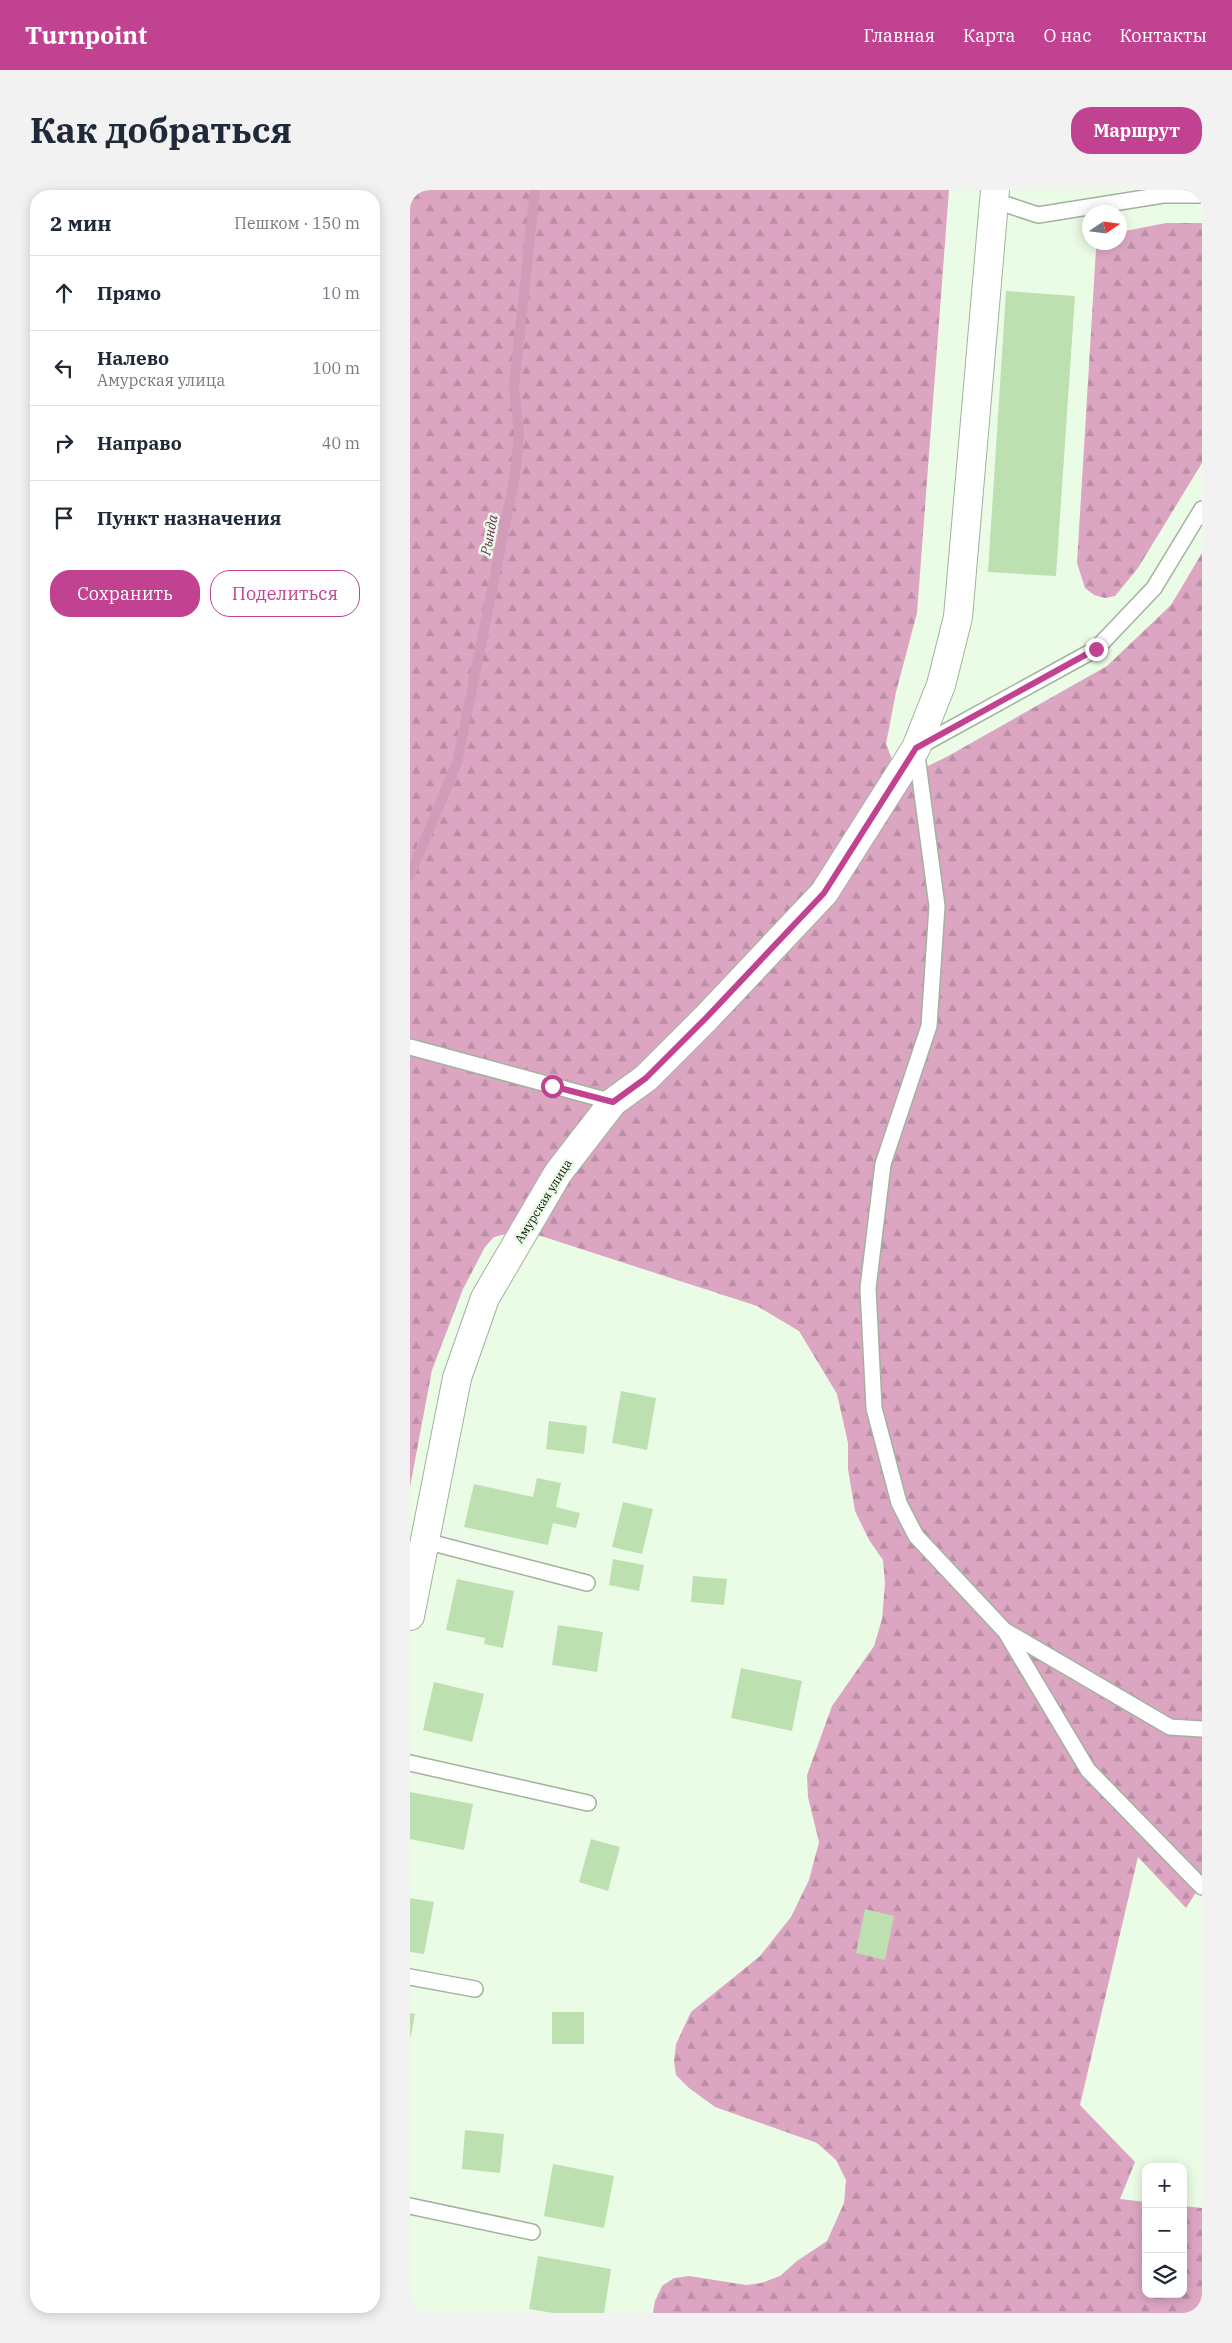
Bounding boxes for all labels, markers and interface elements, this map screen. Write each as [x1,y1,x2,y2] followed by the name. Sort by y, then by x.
[25,19,147,51] text: Turnpoint
[863,24,935,47] text: Главная
[963,24,1015,47] text: Карта
[1043,24,1091,47] text: О нас
[1119,24,1207,47] text: Контакты
[30,107,292,153] text: Как добраться
[1071,107,1202,154] button: Маршрут
[1082,205,1127,250] north arrow
[50,209,112,237] text: 2 мин
[234,213,360,233] text: Пешком · 150 m
[50,279,78,307] icon: ahead
[97,281,161,305] text: Прямо
[322,283,360,303] text: 10 m
[97,346,169,370] text: Налево
[50,354,78,382] icon: left
[312,358,360,378] text: 100 m
[97,370,225,390] text: Амурская улица
[50,429,78,457] icon: right
[97,431,182,455] text: Направо
[322,433,360,453] text: 40 m
[50,504,78,532] icon: arrive
[97,506,281,530] text: Пункт назначения
[476,513,502,558] water label: Рында
[50,570,200,617] button: Сохранить
[210,570,360,617] button: Поделиться
[1085,638,1108,661] route end
[541,1075,564,1098] route start
[511,1156,575,1246] street label: Амурская улица
[1142,2163,1187,2298] map controls
[1142,2163,1187,2208] button: +
[1142,2208,1187,2253] button: −
[1142,2253,1187,2298] button: layers

